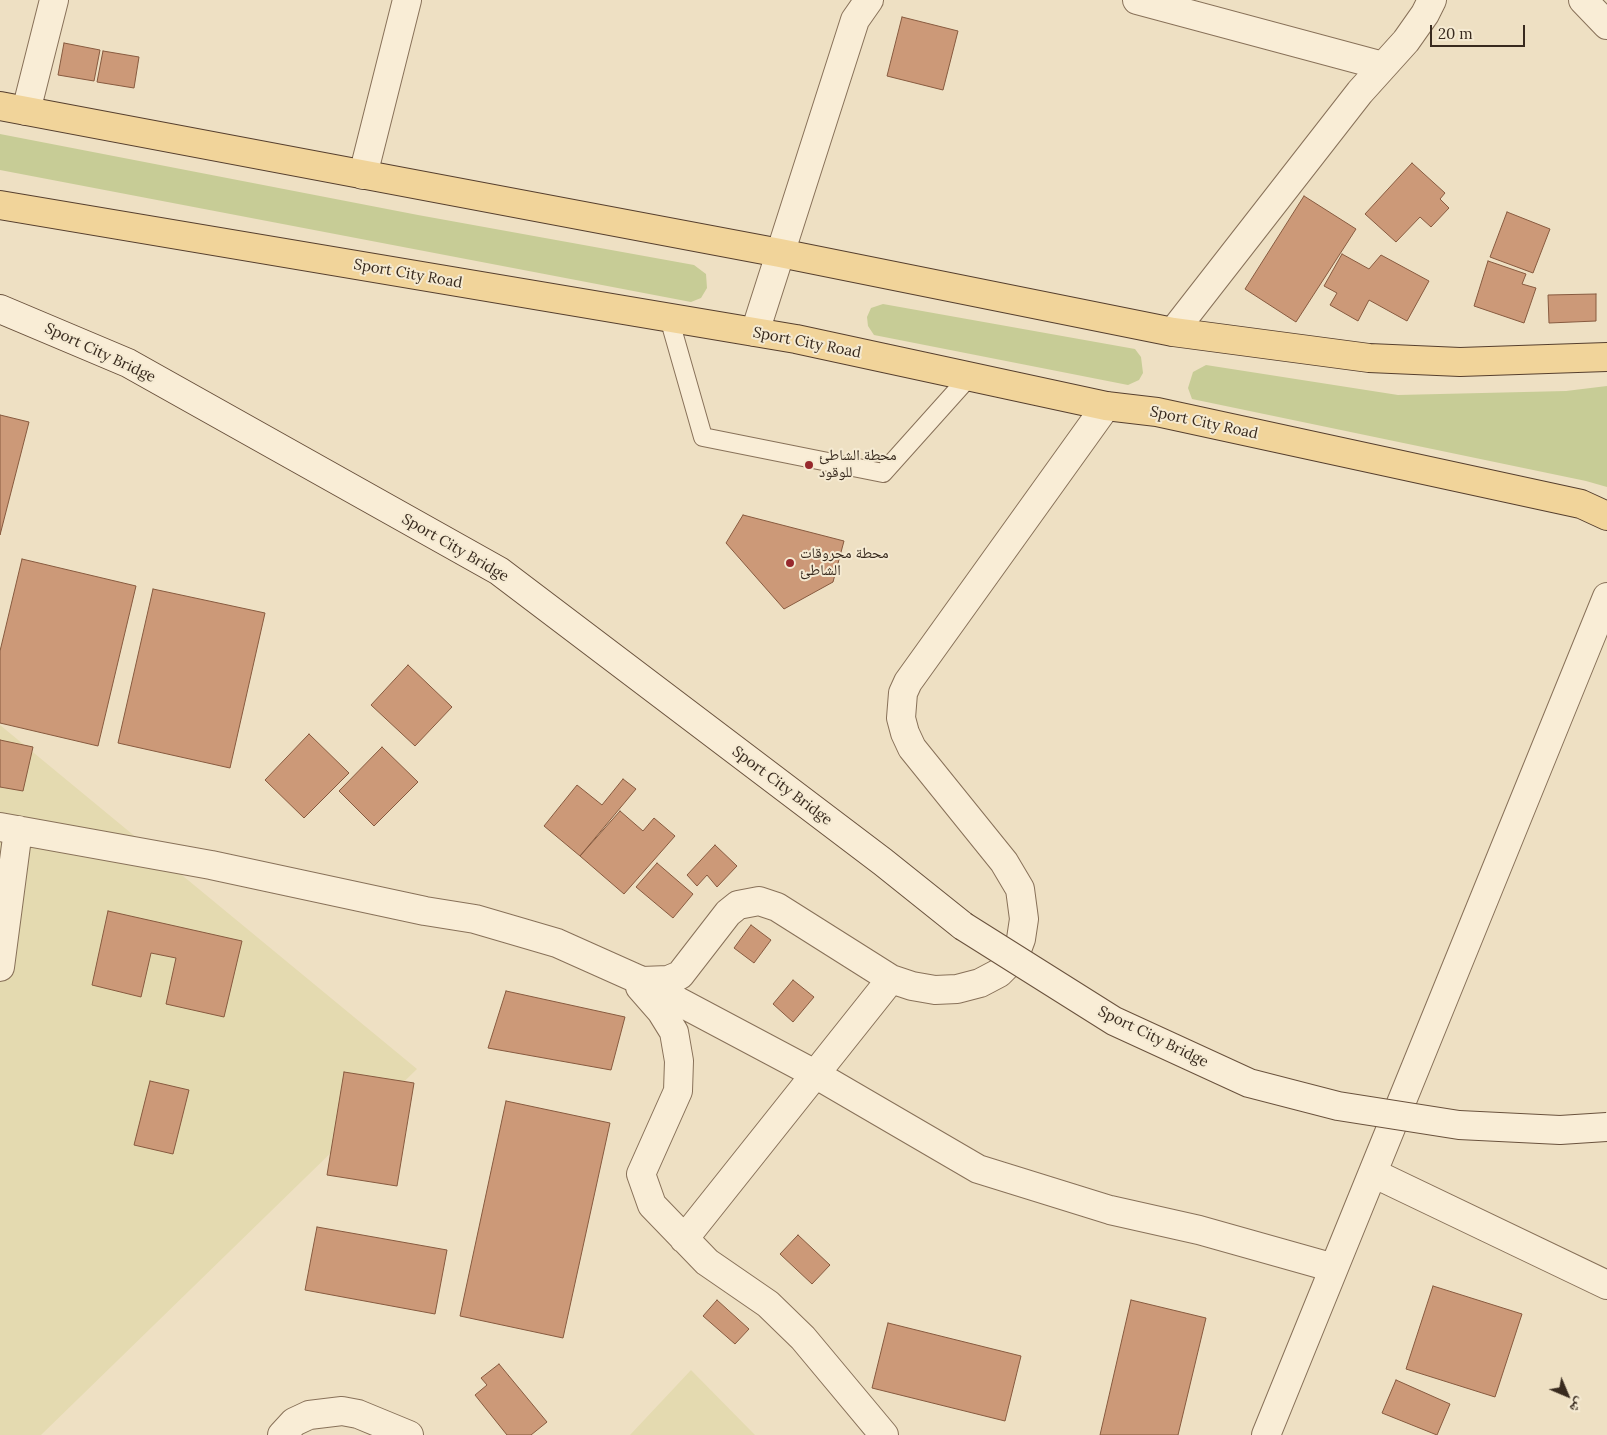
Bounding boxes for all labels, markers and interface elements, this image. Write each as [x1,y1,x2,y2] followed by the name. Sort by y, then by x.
[1432,15,1527,47] scale bar
[1438,24,1473,43] text: 20 m
[352,256,464,292] street label: Sport City Road
[42,319,158,387] street label: Sport City Bridge
[751,324,863,362] street label: Sport City Road
[1148,403,1260,443] street label: Sport City Road
[819,447,897,482] place label: محطة الشاطئ للوقود
[803,459,815,471] marker: محطة الشاطئ للوقود
[398,510,512,586] street label: Sport City Bridge
[800,545,889,580] place label: محطة محروقات الشاطئ
[784,557,796,569] marker: محطة محروقات الشاطئ
[729,743,835,829] street label: Sport City Bridge
[1095,1003,1211,1071] street label: Sport City Bridge
[1542,1370,1592,1420] north arrow
[1566,1394,1589,1417] text: ش

